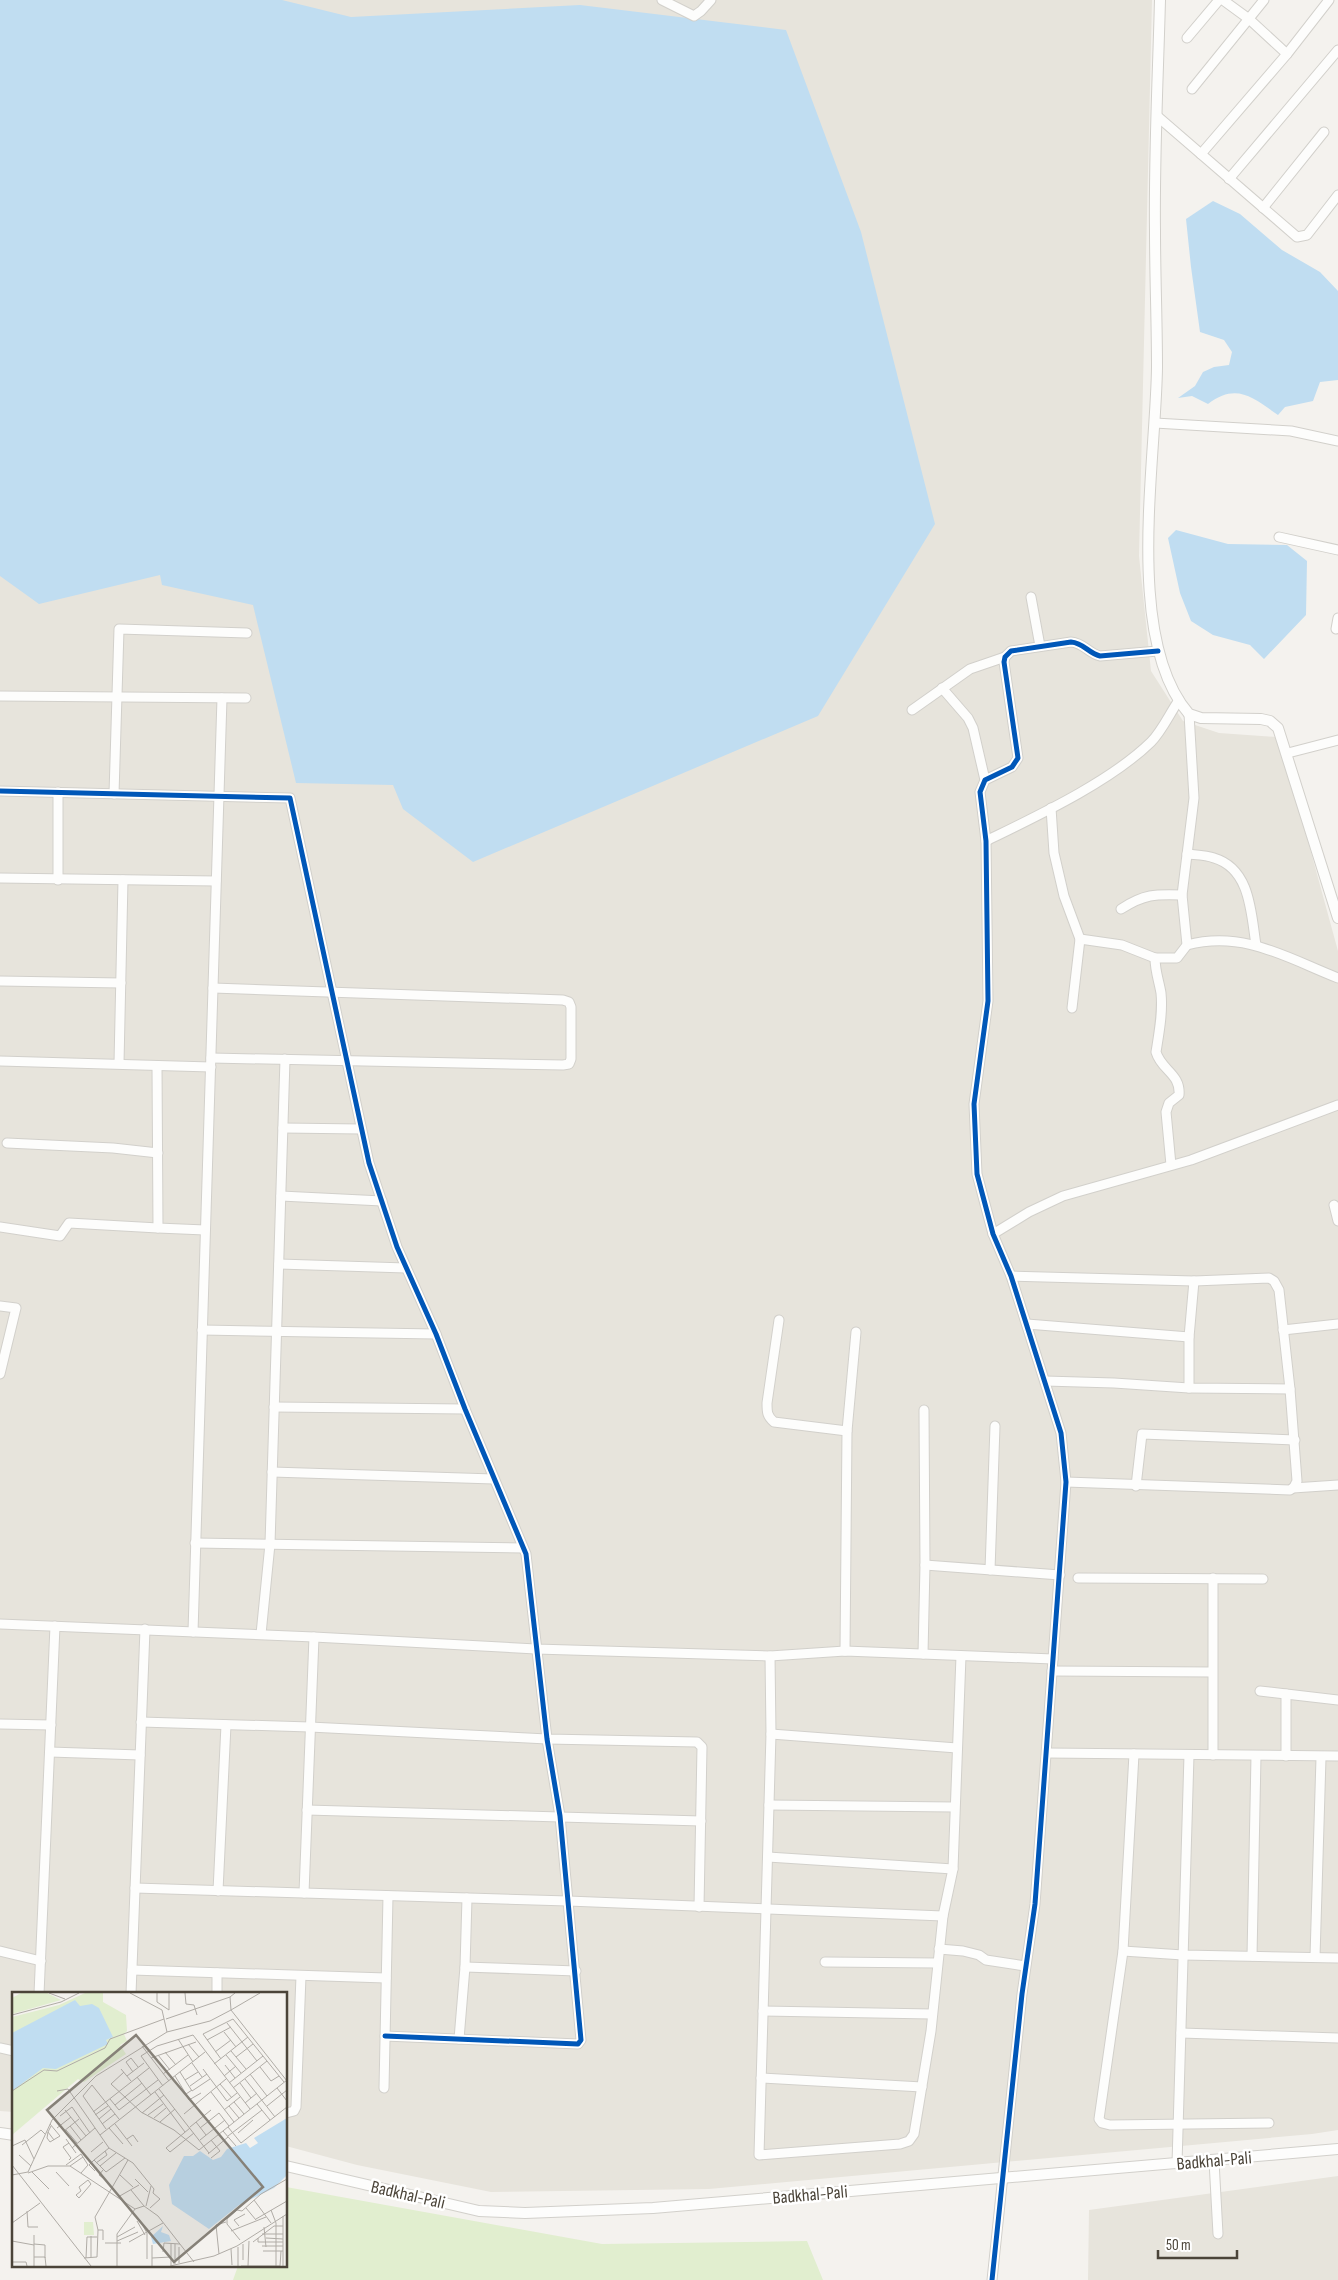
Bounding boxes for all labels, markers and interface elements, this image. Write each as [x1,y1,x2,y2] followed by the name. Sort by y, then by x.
[12,1992,288,2268] inset map
[1176,2147,1252,2175] street label: Badkhal-Pali
[369,2176,447,2214] street label: Badkhal-Pali
[772,2181,848,2209] street label: Badkhal-Pali
[1158,2228,1237,2260] scale bar
[1166,2236,1191,2255] text: 50 m

